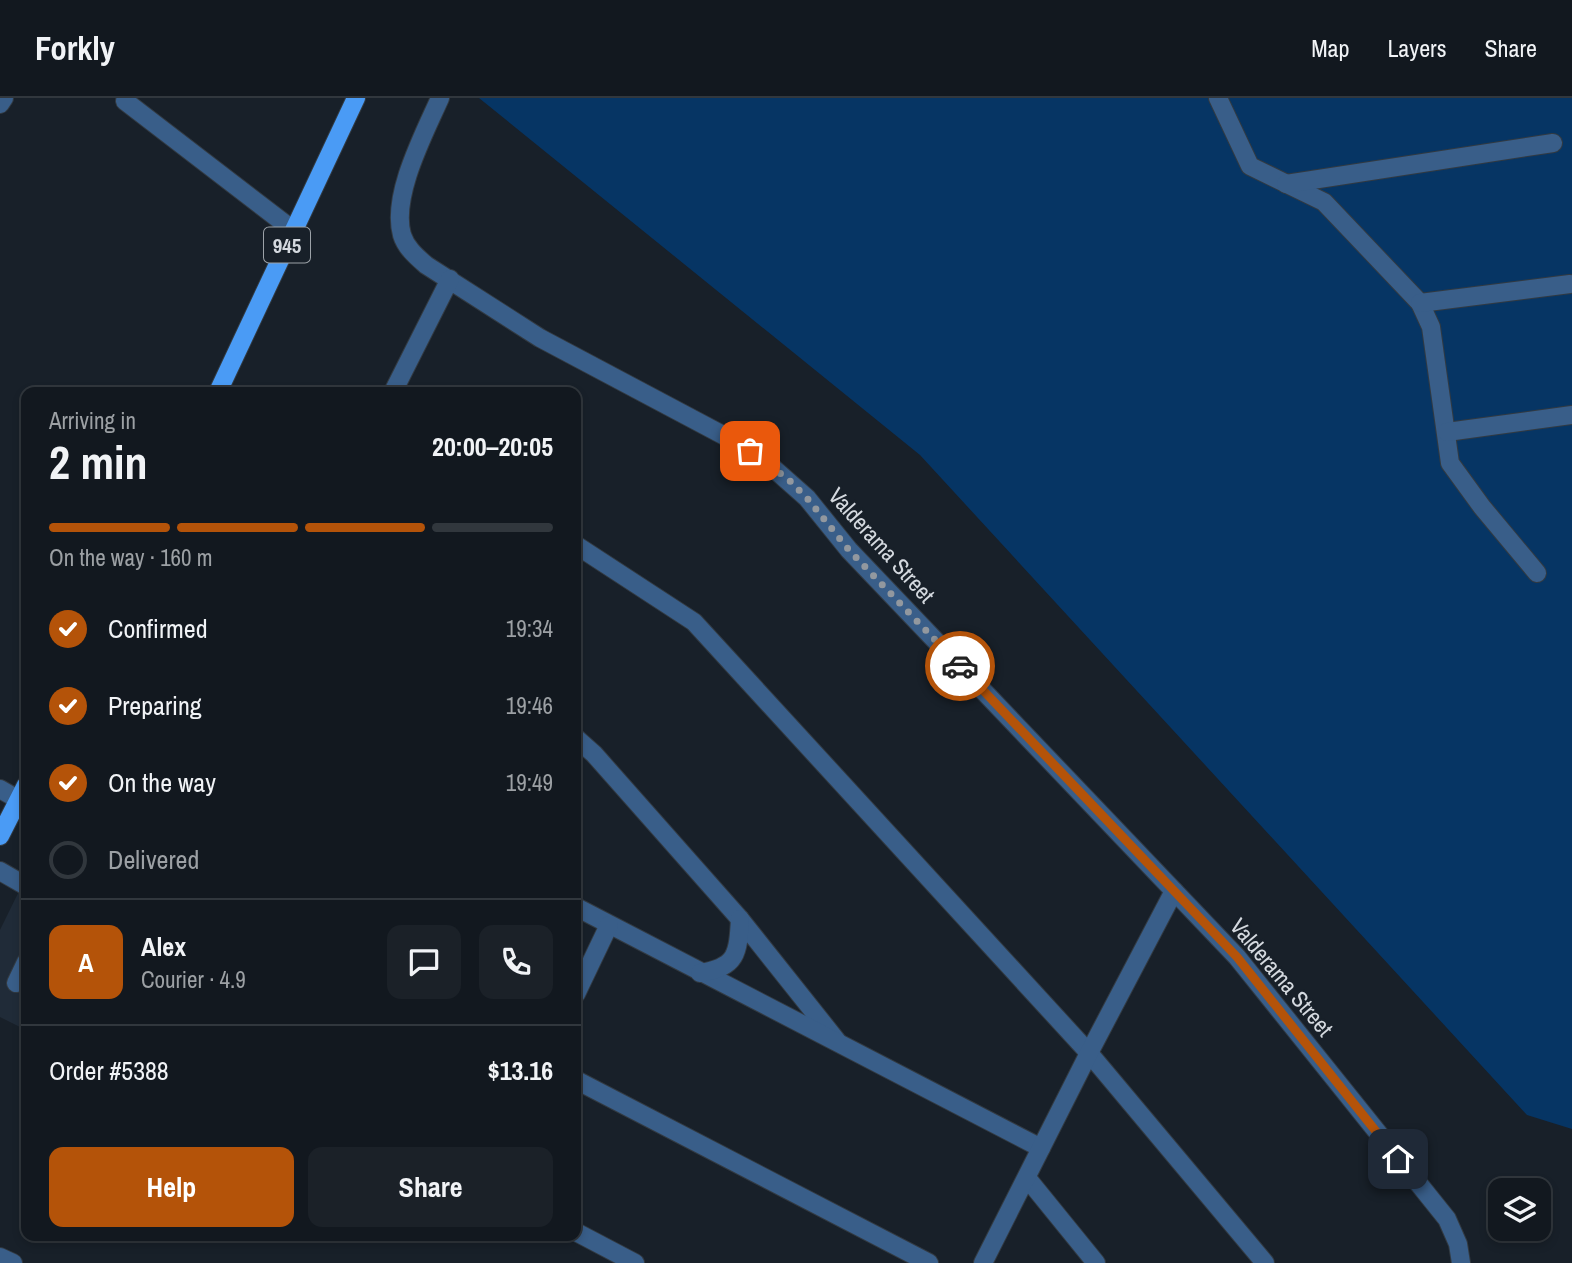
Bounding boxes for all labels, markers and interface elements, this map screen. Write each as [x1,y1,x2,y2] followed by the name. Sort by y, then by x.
[35,26,115,70] text: Forkly
[1311,32,1349,64] text: Map
[1387,32,1446,64] text: Layers
[1484,32,1537,64] text: Share
[264,228,310,262] road number: 945
[49,405,136,436] text: Arriving in
[720,421,780,481] pin
[432,429,553,464] text: 20:00–20:05
[49,431,148,493] text: 2 min
[731,432,769,470] icon: bag
[822,481,942,609] street label: Valderama Street
[49,542,213,573] text: On the way · 160 m
[49,610,87,648] icon: check
[108,611,208,646] text: Confirmed
[506,613,553,644] text: 19:34
[925,631,995,701] courier
[941,647,979,685] icon: car
[49,687,87,725] icon: check
[108,688,202,723] text: Preparing
[506,690,553,721] text: 19:46
[49,764,87,802] icon: check
[108,765,216,800] text: On the way
[506,767,553,798] text: 19:49
[108,842,199,877] text: Delivered
[1223,911,1341,1043] street label: Valderama Street
[387,925,461,999] button: chat
[479,925,553,999] button: phone
[141,929,186,964] text: Alex
[78,945,94,980] text: A
[141,964,246,995] text: Courier · 4.9
[49,1053,169,1088] text: Order #5388
[488,1053,553,1088] text: $13.16
[1368,1129,1428,1189] pin
[1379,1140,1417,1178] icon: home
[49,1147,294,1227] button: Help
[308,1147,553,1227] button: Share
[1488,1178,1551,1241] map controls
[1488,1178,1551,1241] button: layers

